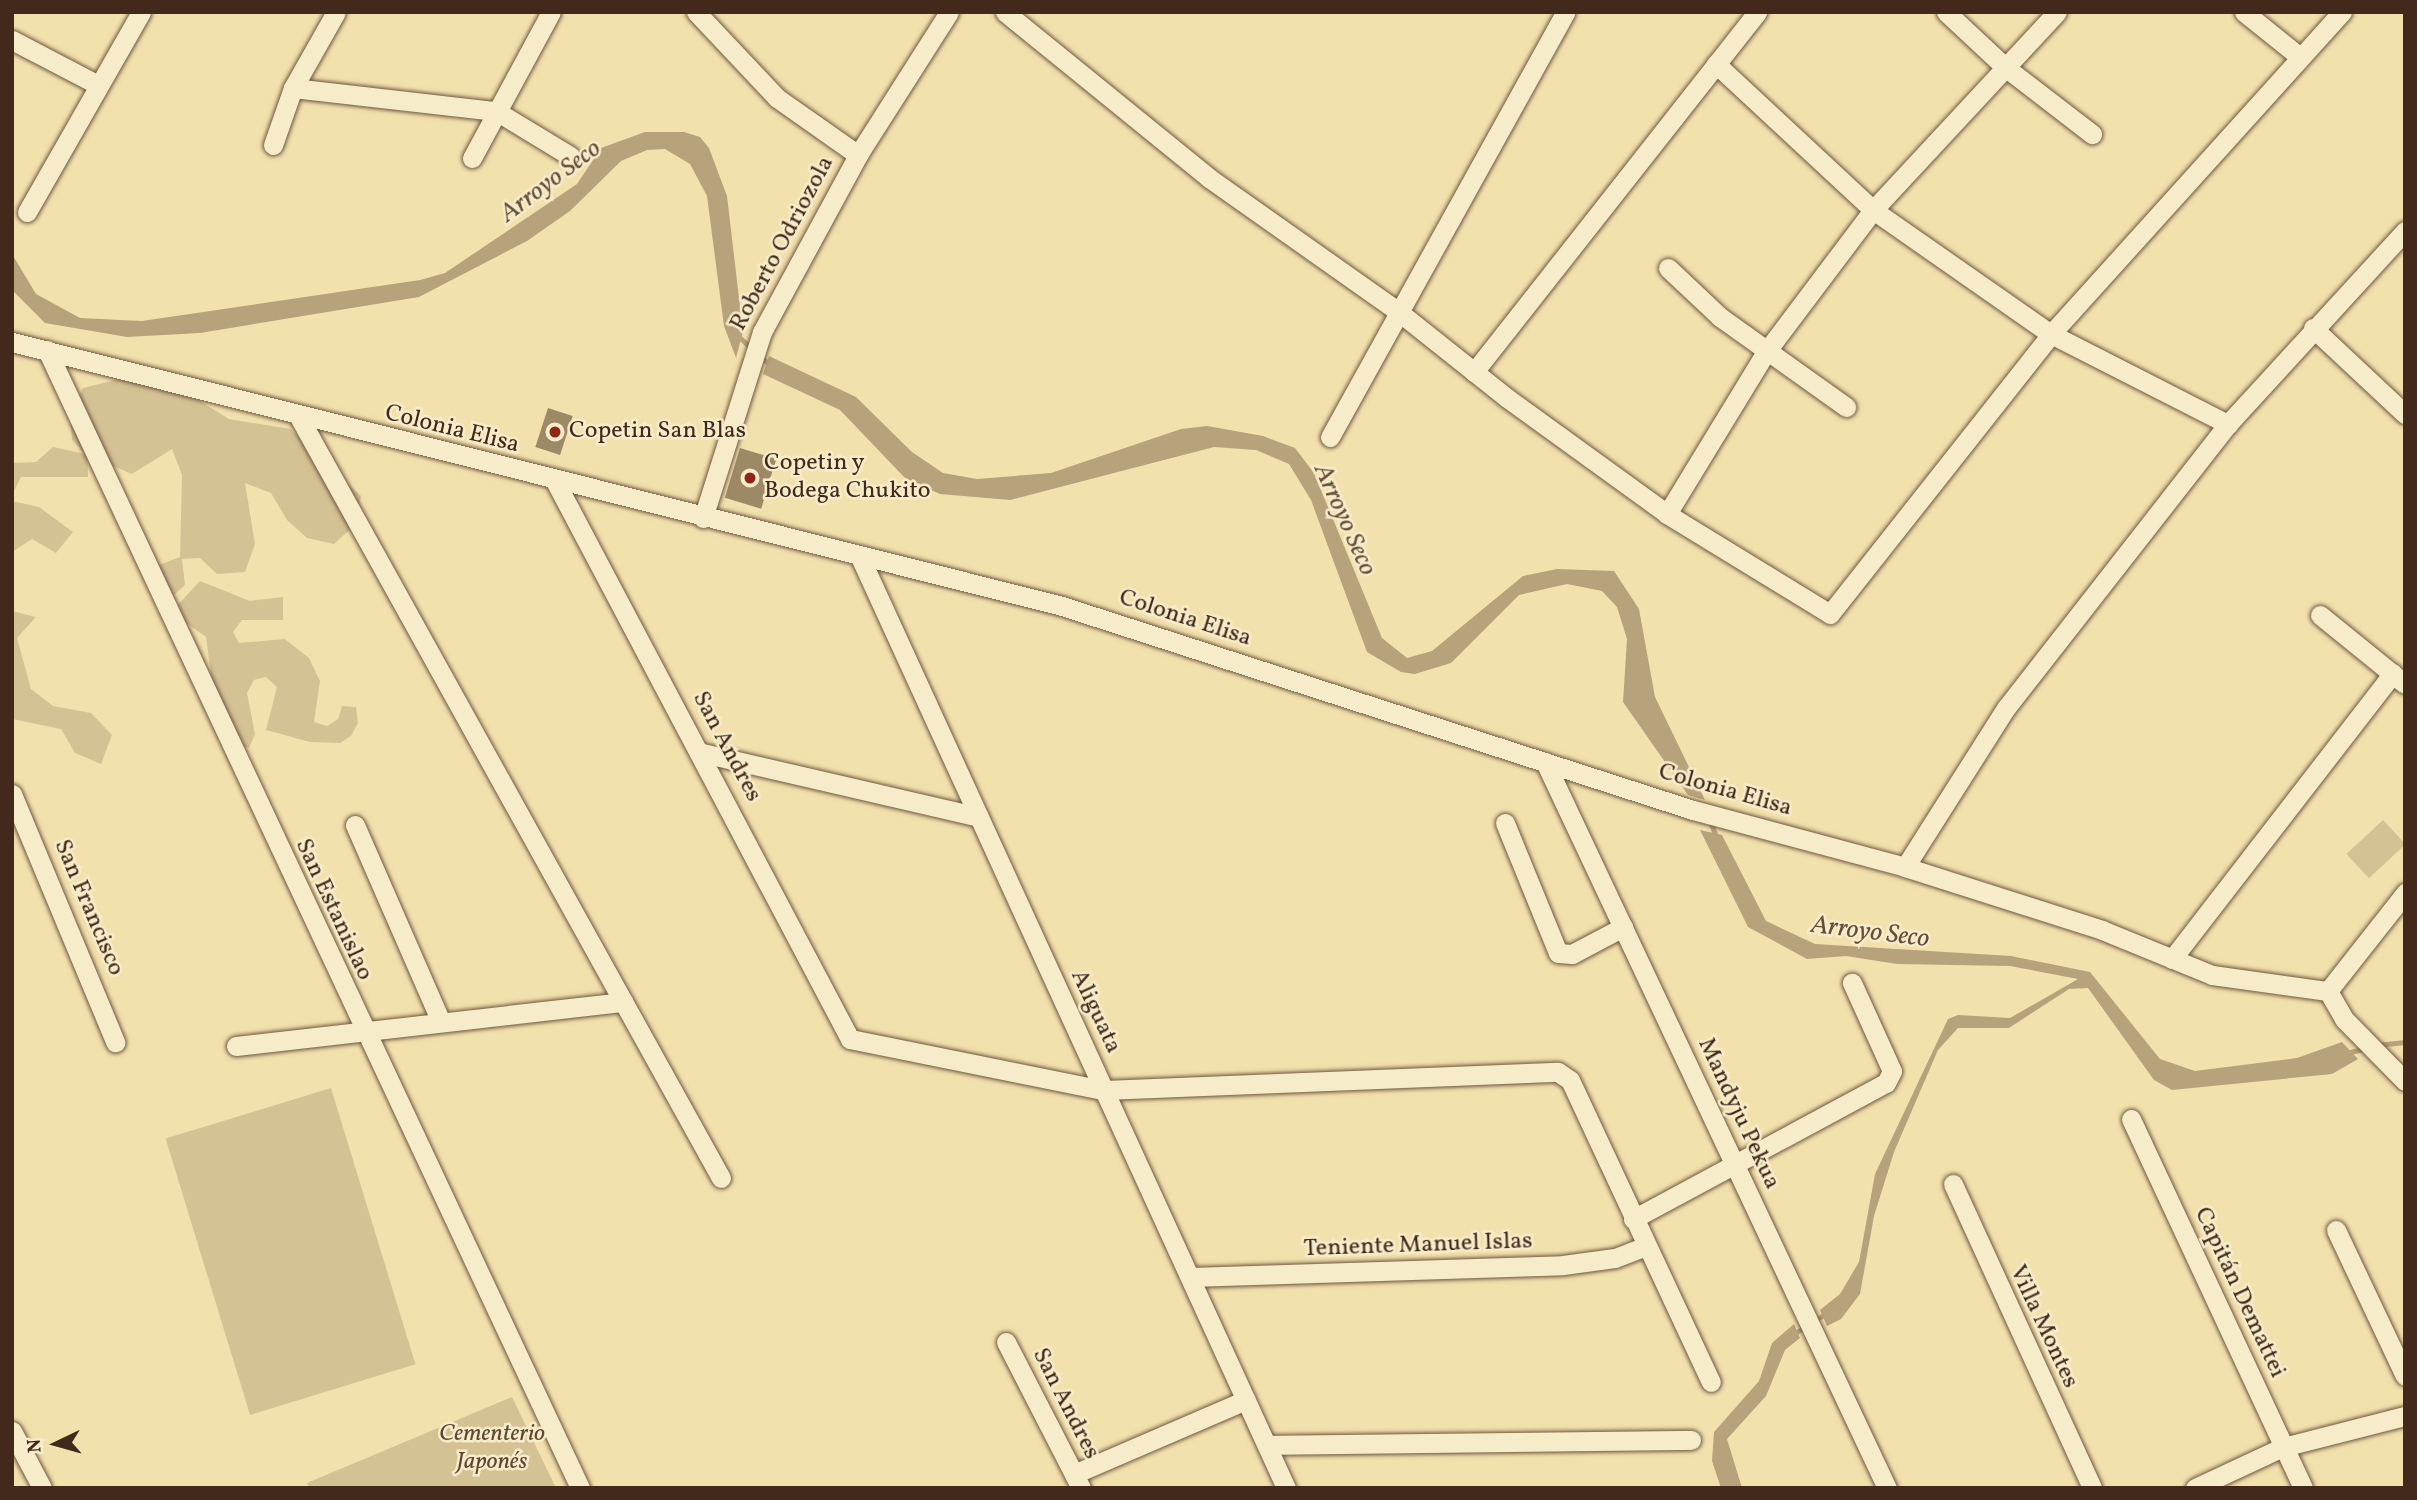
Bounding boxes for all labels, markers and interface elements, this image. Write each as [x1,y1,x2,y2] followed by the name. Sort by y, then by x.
[494,134,608,230] water label: Arroyo Seco
[725,152,841,336] street label: Roberto Odriozola
[382,399,522,461] street label: Colonia Elisa
[569,418,746,446] place label: Copetin San Blas
[547,424,563,440] marker: Copetin San Blas
[764,450,930,506] place label: Copetin y Bodega Chukito
[1306,459,1382,581] water label: Arroyo Seco
[742,470,758,486] marker: Copetin y Bodega Chukito
[1115,584,1255,654] street label: Colonia Elisa
[685,687,767,807] street label: San Andres
[1655,758,1795,824] street label: Colonia Elisa
[288,835,378,985] street label: San Estanislao
[46,836,130,980] street label: San Francisco
[1809,910,1931,956] water label: Arroyo Seco
[1063,966,1127,1058] street label: Aliguata
[1690,1034,1786,1194] street label: Mandyju Pekua
[2187,1203,2291,1383] street label: Capitán Demattei
[1303,1228,1533,1264] street label: Teniente Manuel Islas
[2002,1261,2084,1393] street label: Villa Montes
[1025,1344,1105,1464] street label: San Andres
[21,1409,91,1479] north arrow
[439,1421,545,1477] park label: Cementerio Japonés
[22,1438,49,1454] text: N

